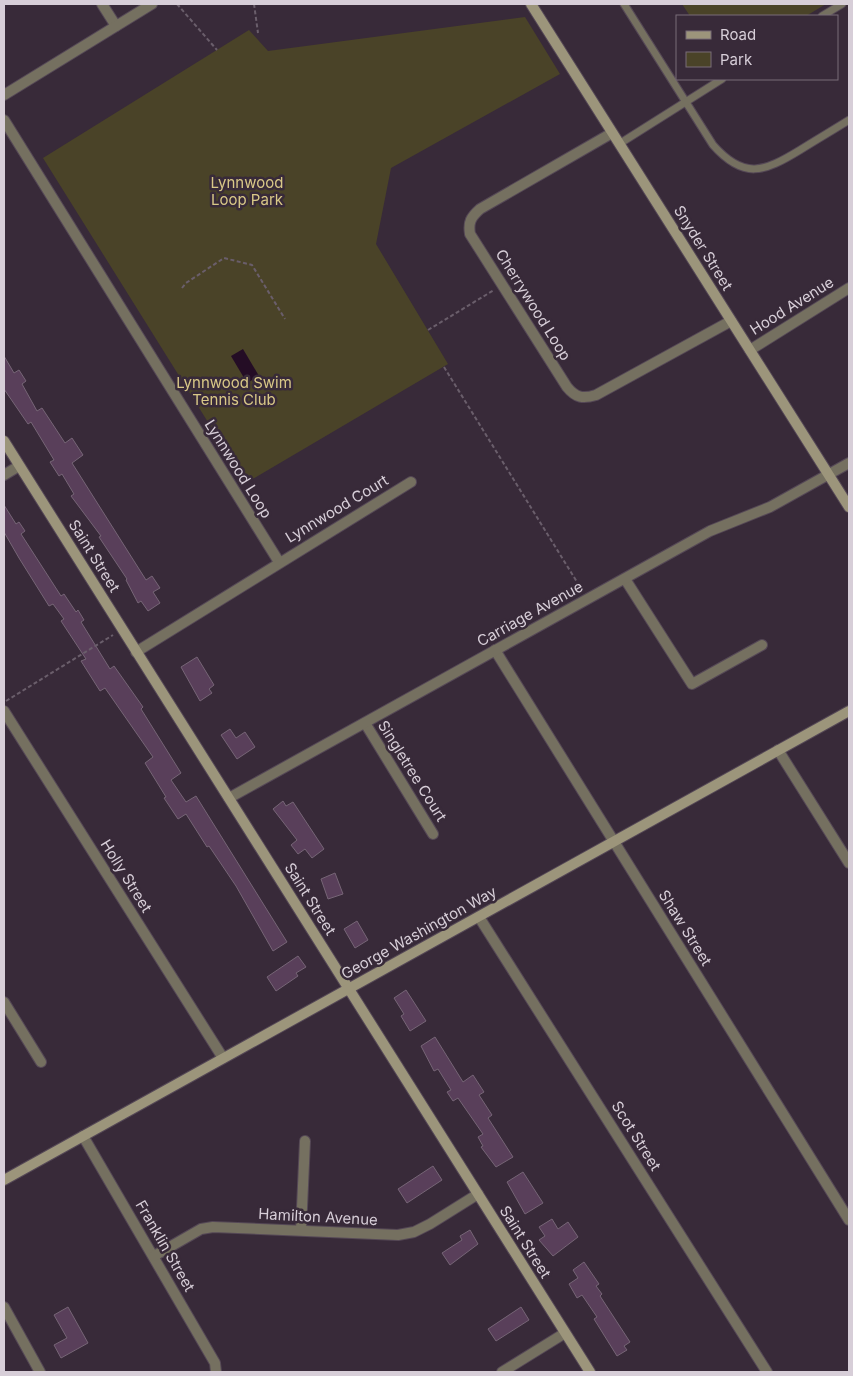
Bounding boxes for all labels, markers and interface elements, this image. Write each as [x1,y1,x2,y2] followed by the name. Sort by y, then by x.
[676,15,838,80] legend
[720,25,756,44] text: Road
[720,50,753,69] text: Park
[211,173,284,209] park label: Lynnwood Loop Park
[670,202,737,294] street label: Snyder Street
[491,245,575,364] street label: Cherrywood Loop
[746,272,837,339] street label: Hood Avenue
[176,373,292,409] park label: Lynnwood Swim Tennis Club
[201,416,276,522] street label: Lynnwood Loop
[282,470,392,547] street label: Lynnwood Court
[65,516,124,596] street label: Saint Street
[474,577,586,650] street label: Carriage Avenue
[374,717,451,825] street label: Singletree Court
[97,836,156,916] street label: Holly Street
[281,859,340,939] street label: Saint Street
[338,882,500,983] street label: George Washington Way
[655,886,716,969] street label: Shaw Street
[608,1097,665,1174] street label: Scot Street
[132,1197,199,1295] street label: Franklin Street
[496,1202,555,1282] street label: Saint Street
[258,1204,378,1229] street label: Hamilton Avenue

